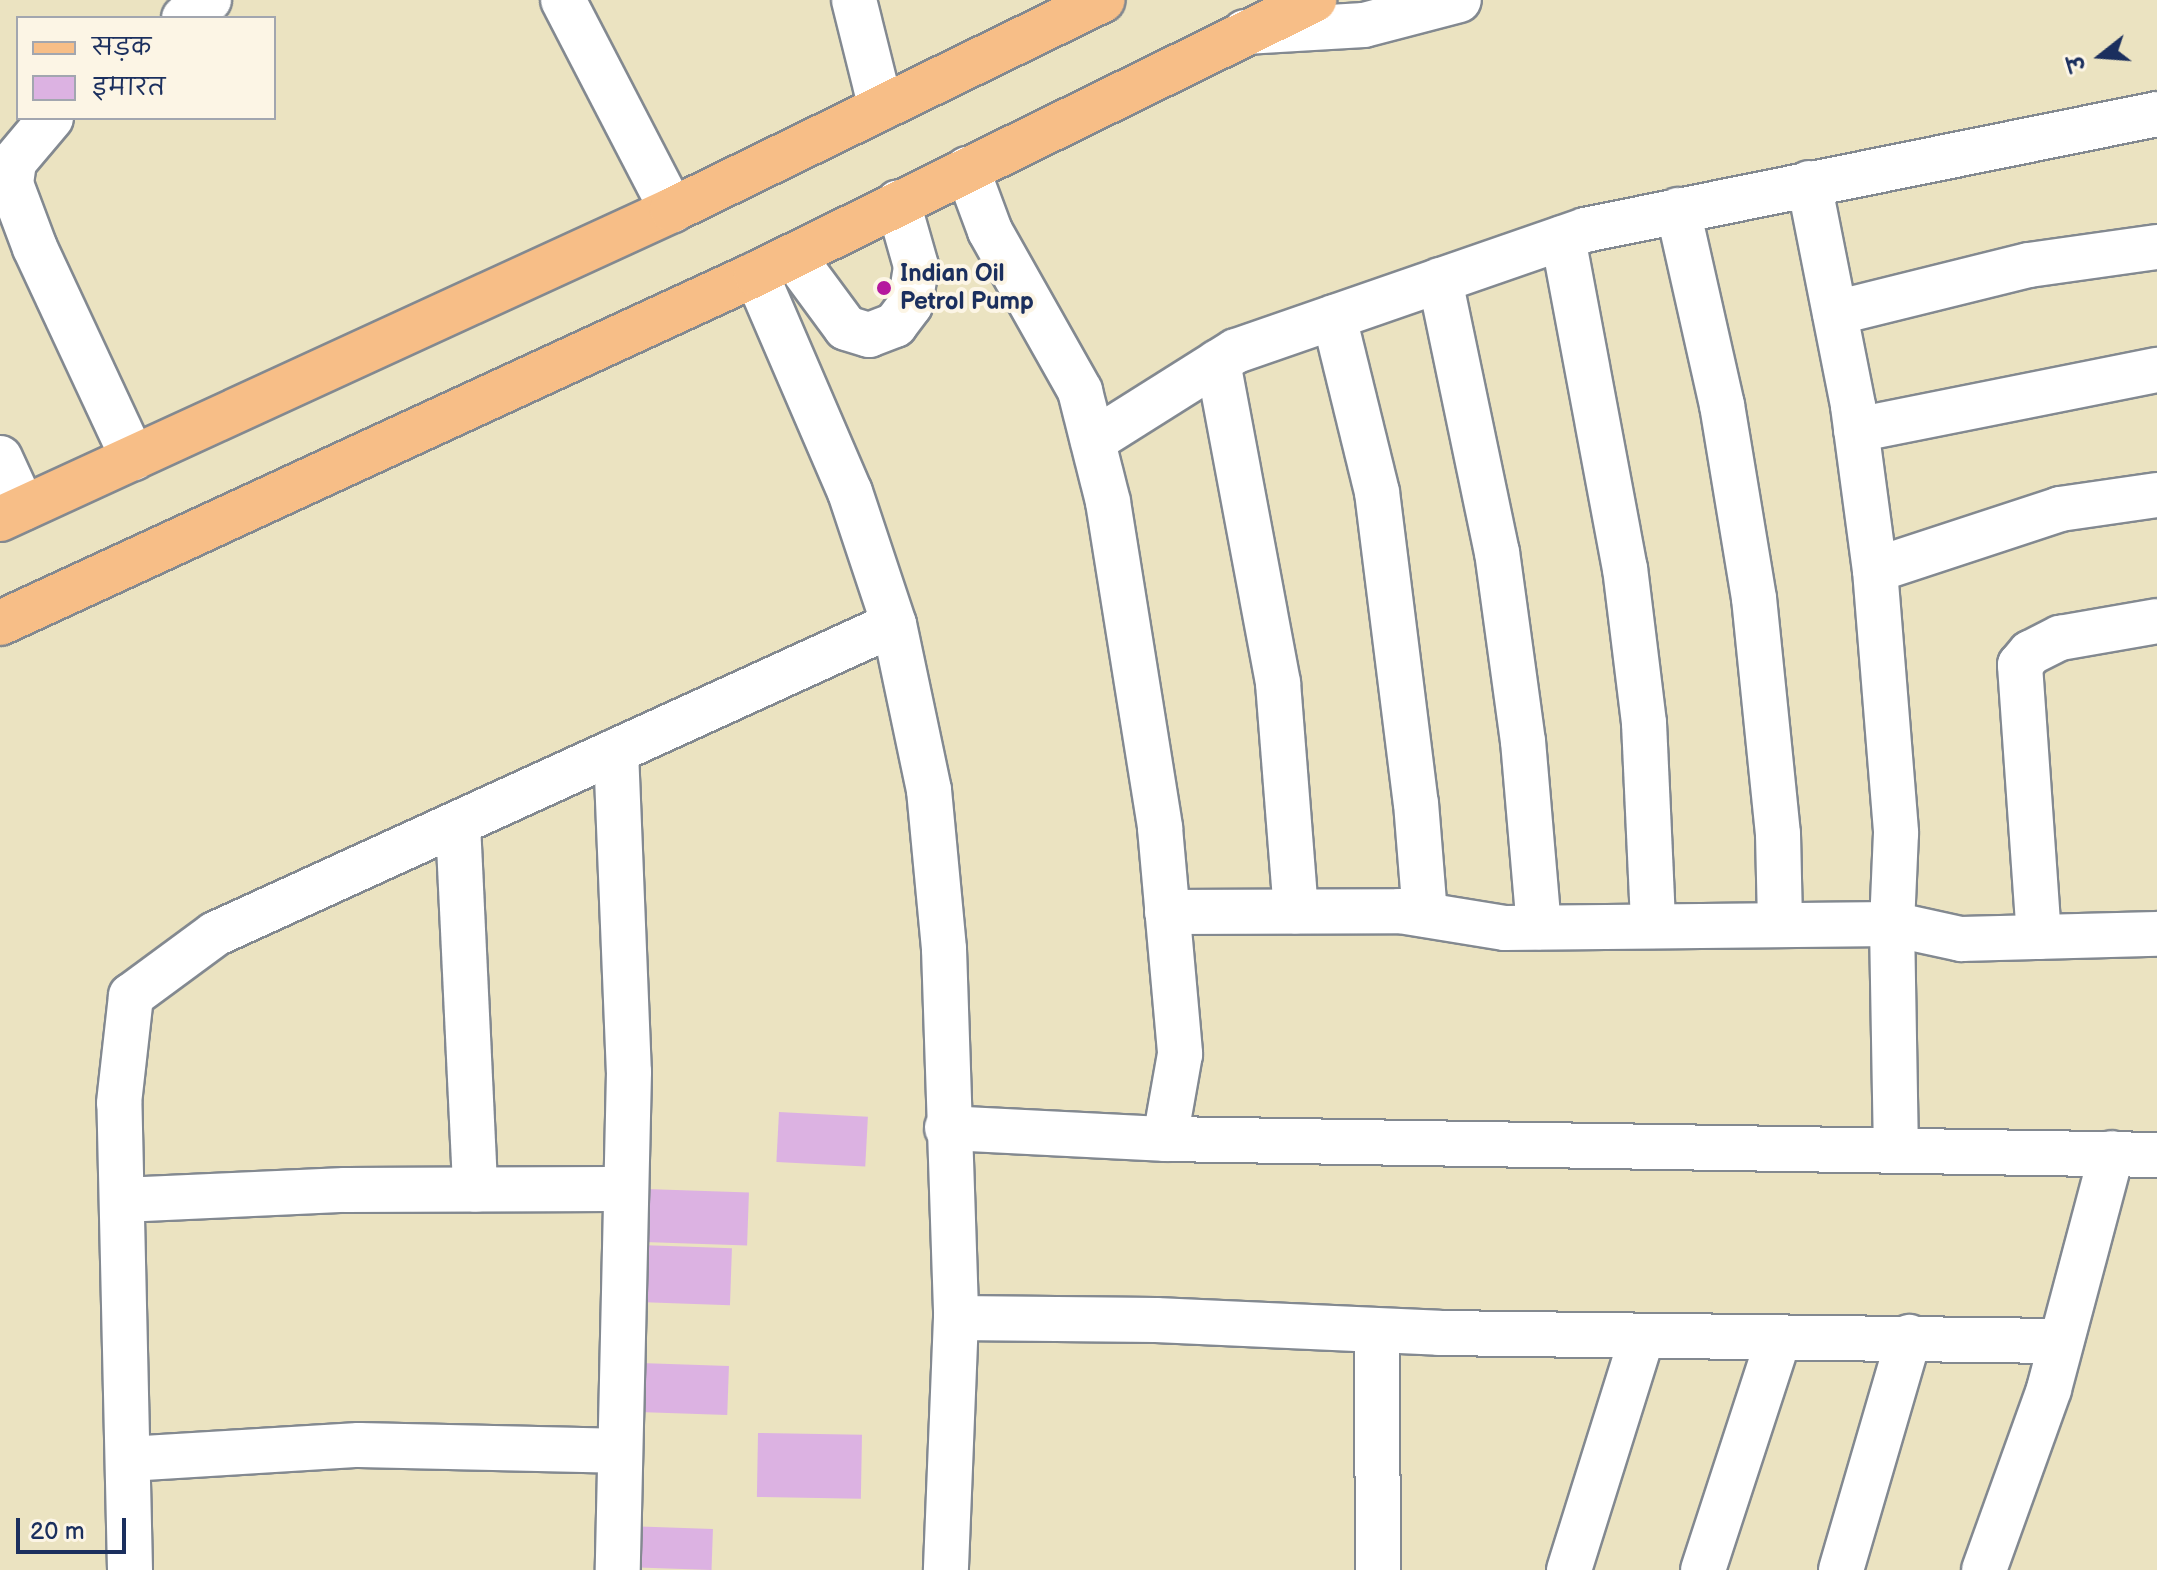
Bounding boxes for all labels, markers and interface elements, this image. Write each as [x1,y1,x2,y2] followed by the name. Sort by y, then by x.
[16,16,276,120] legend
[2061,16,2141,96] north arrow
[92,33,151,62] text: सड़क
[2063,52,2093,74] text: उ
[92,73,165,102] text: इमारत
[900,260,1034,316] place label: Indian Oil Petrol Pump
[875,279,893,297] marker: Indian Oil Petrol Pump
[20,1502,130,1552] scale bar
[30,1517,85,1546] text: 20 m

